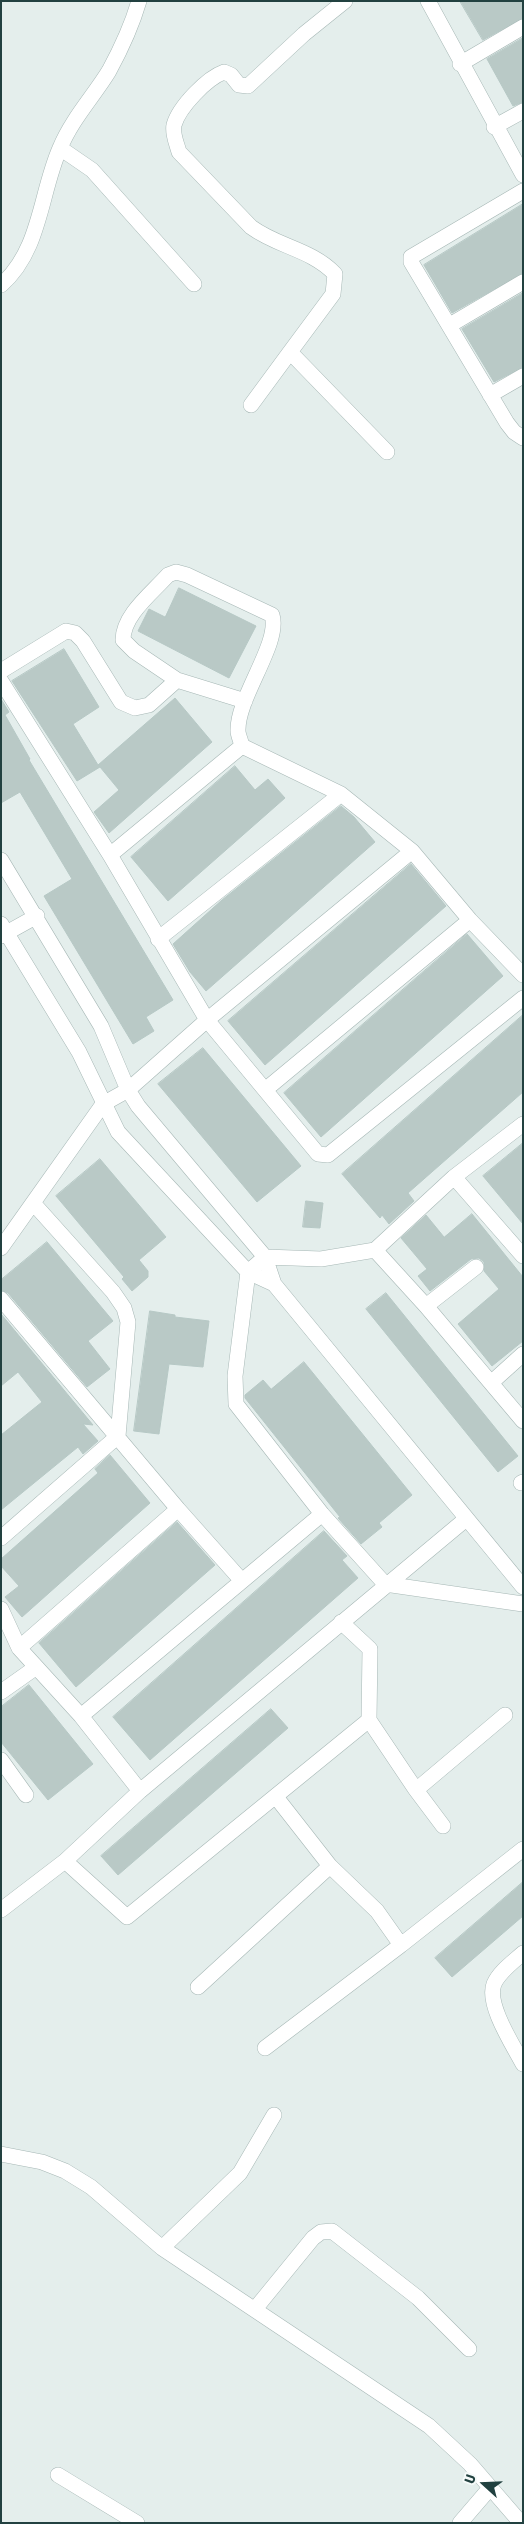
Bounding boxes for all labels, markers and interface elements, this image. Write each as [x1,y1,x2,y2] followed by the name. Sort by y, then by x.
[459,2459,509,2509] north arrow
[461,2472,479,2485] text: U

